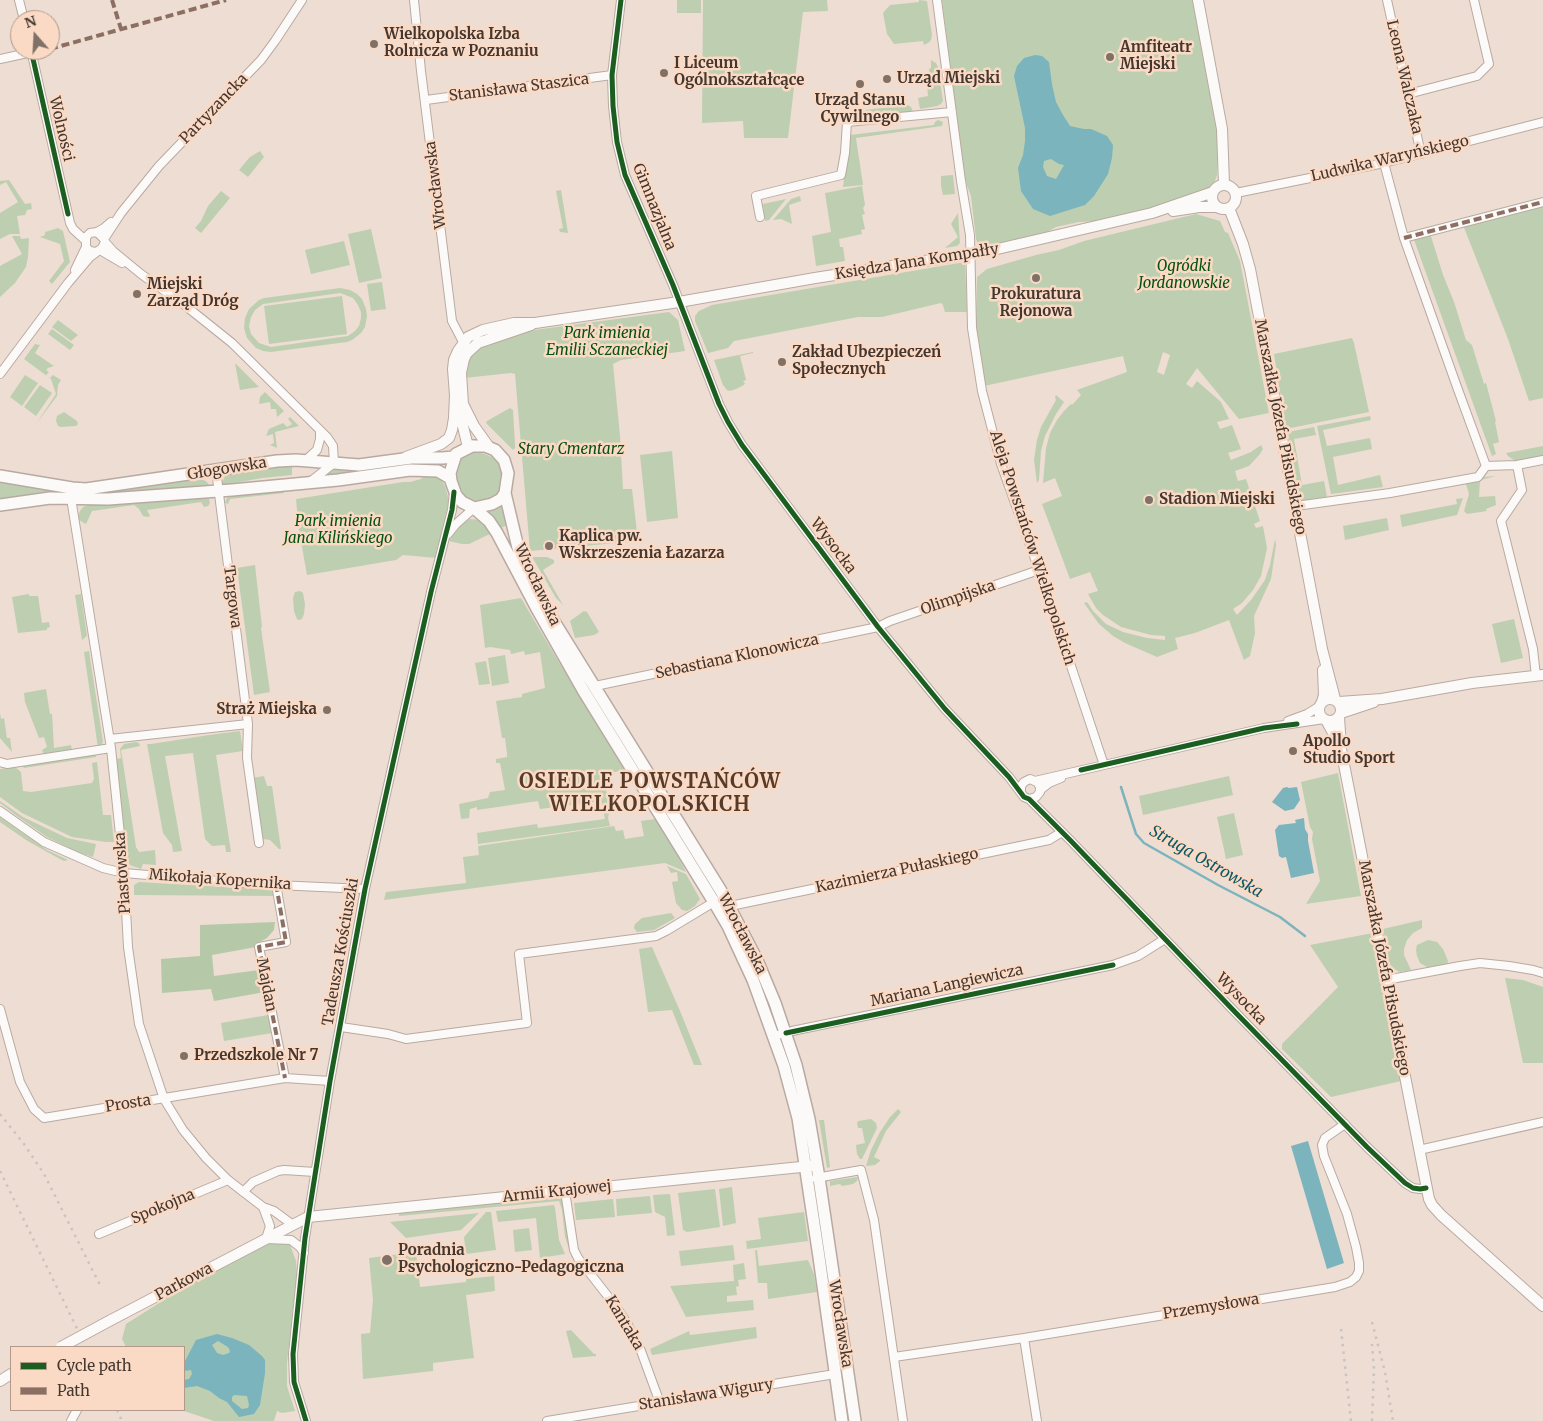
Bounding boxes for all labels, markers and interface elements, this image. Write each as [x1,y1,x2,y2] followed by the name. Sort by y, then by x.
[10,10,60,60] north arrow
[22,11,39,32] text: N
[1382,18,1426,136] street label: Leona Walczaka
[384,26,539,61] place label: Wielkopolska Izba Rolnicza w Poznaniu
[368,38,380,50] marker: Wielkopolska Izba Rolnicza w Poznaniu
[1120,39,1192,74] place label: Amfiteatr Miejski
[1104,51,1116,63] marker: Amfiteatr Miejski
[674,55,804,90] place label: I Liceum Ogólnokształcące
[658,67,670,79] marker: I Liceum Ogólnokształcące
[176,70,252,148] street label: Partyzancka
[448,70,590,106] street label: Stanisława Staszica
[897,70,1000,88] place label: Urząd Miejski
[881,73,893,85] marker: Urząd Miejski
[854,78,866,90] marker: Urząd Stanu Cywilnego
[815,92,905,127] place label: Urząd Stanu Cywilnego
[45,95,77,163] street label: Wolności
[1309,132,1471,186] street label: Ludwika Waryńskiego
[422,140,450,230] street label: Wrocławska
[628,161,680,253] street label: Gimnazjalna
[834,240,1000,284] street label: Księdza Jana Kompałły
[1138,258,1230,293] park label: Ogródki Jordanowskie
[1030,272,1042,284] marker: Prokuratura Rejonowa
[147,276,239,311] place label: Miejski Zarząd Dróg
[991,286,1081,321] place label: Prokuratura Rejonowa
[131,288,143,300] marker: Miejski Zarząd Dróg
[1250,318,1310,536] street label: Marszałka Józefa Piłsudskiego
[546,325,668,360] park label: Park imienia Emilii Sczaneckiej
[792,344,941,379] place label: Zakład Ubezpieczeń Społecznych
[776,356,788,368] marker: Zakład Ubezpieczeń Społecznych
[985,428,1079,668] street label: Aleja Powstańców Wielkopolskich
[518,441,624,459] park label: Stary Cmentarz
[186,454,268,484] street label: Głogowska
[1159,491,1275,509] place label: Stadion Miejski
[1143,494,1155,506] marker: Stadion Miejski
[283,513,393,548] park label: Park imienia Jana Kilińskiego
[806,515,860,577] street label: Wysocka
[559,528,725,563] place label: Kaplica pw. Wskrzeszenia Łazarza
[543,540,555,552] marker: Kaplica pw. Wskrzeszenia Łazarza
[510,541,564,629] street label: Wrocławska
[219,565,245,629] street label: Targowa
[918,577,998,619] street label: Olimpijska
[654,631,820,683] street label: Sebastiana Klonowicza
[216,701,317,719] place label: Straż Miejska
[321,704,333,716] marker: Straż Miejska
[1303,733,1395,768] place label: Apollo Studio Sport
[1287,745,1299,757] marker: Apollo Studio Sport
[517,770,783,817] district label: OSIEDLE POWSTAŃCÓW WIELKOPOLSKICH
[1146,822,1266,902] water label: Struga Ostrowska
[111,832,135,914] street label: Piastowska
[814,845,980,897] street label: Kazimierza Pułaskiego
[1354,859,1414,1077] street label: Marszałka Józefa Piłsudskiego
[148,866,292,894] street label: Mikołaja Kopernika
[319,877,363,1027] street label: Tadeusza Kościuszki
[714,891,770,977] street label: Wrocławska
[252,957,280,1013] street label: Majdan
[869,961,1025,1011] street label: Mariana Langiewicza
[1212,969,1270,1029] street label: Wysocka
[194,1047,318,1065] place label: Przedszkole Nr 7
[178,1050,190,1062] marker: Przedszkole Nr 7
[104,1092,152,1116] street label: Prosta
[502,1177,612,1207] street label: Armii Krajowej
[129,1186,197,1228] street label: Spokojna
[398,1242,624,1277] place label: Poradnia Psychologiczno-Pedagogiczna
[380,1253,394,1267] marker: Poradnia Psychologiczno-Pedagogiczna
[152,1259,216,1305] street label: Parkowa
[824,1279,856,1369] street label: Wrocławska
[1162,1291,1260,1323] street label: Przemysłowa
[601,1293,647,1353] street label: Kantaka
[10,1346,185,1411] legend
[57,1356,132,1375] text: Cycle path
[637,1375,775,1415] street label: Stanisława Wigury
[57,1381,90,1400] text: Path

